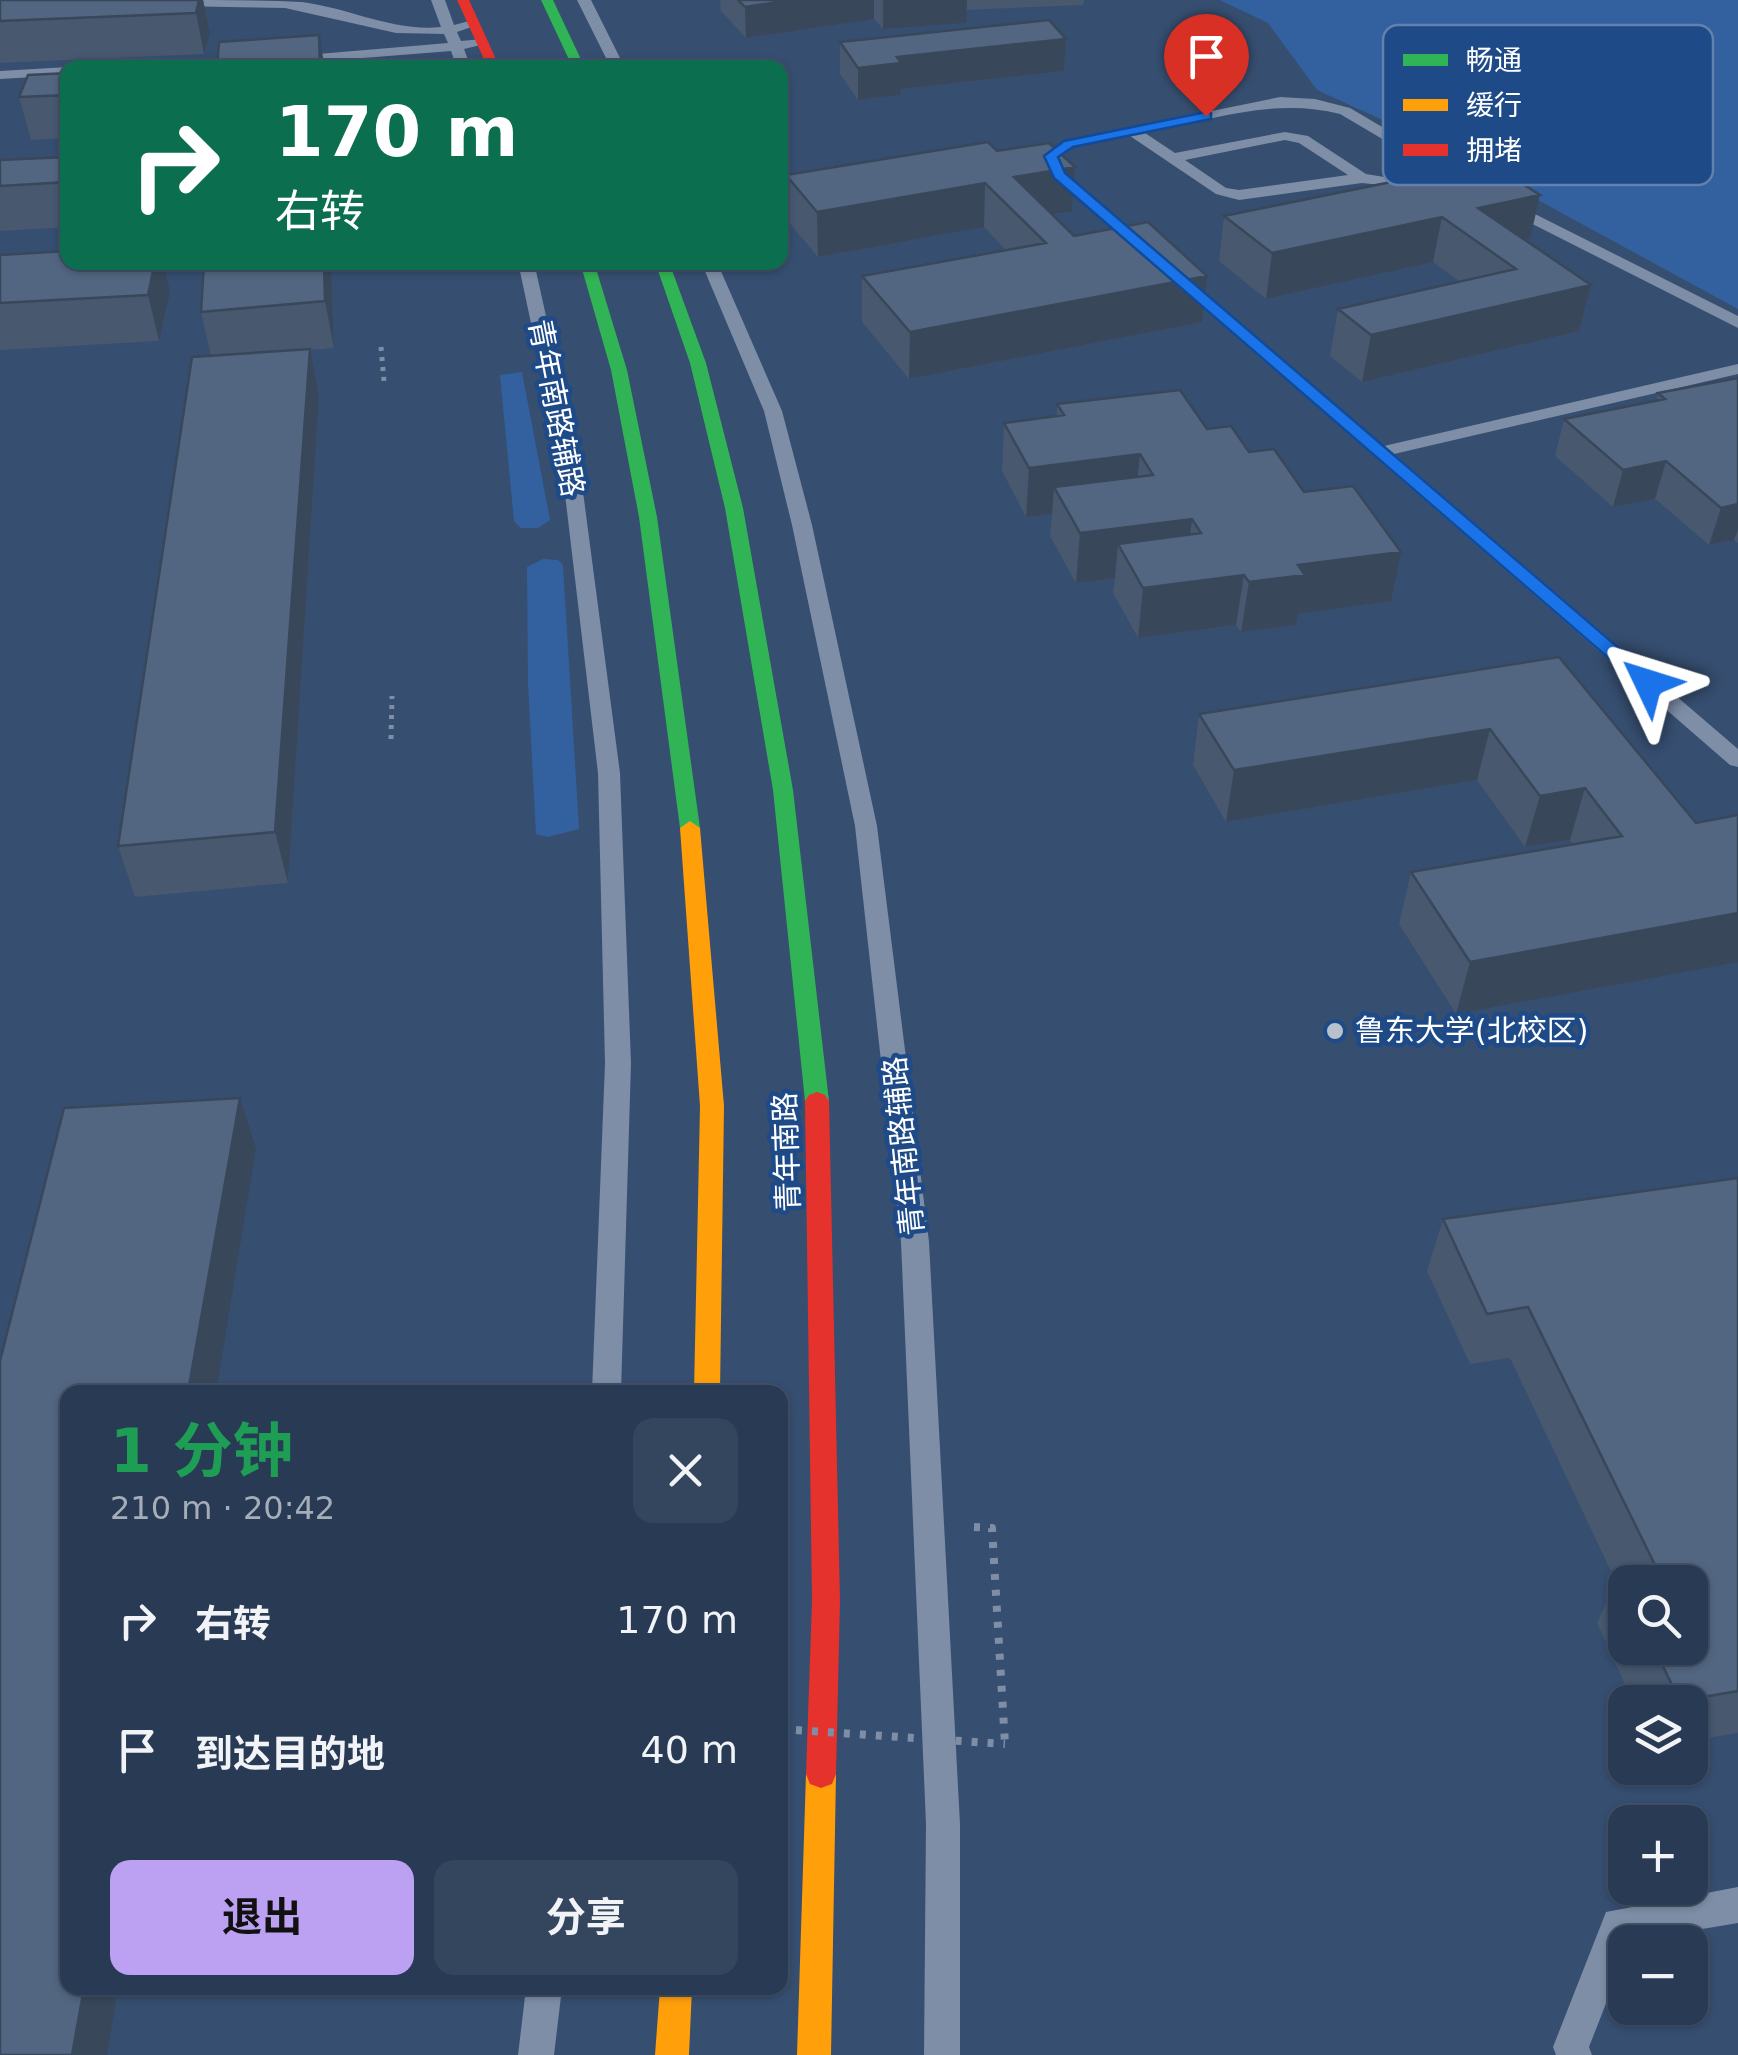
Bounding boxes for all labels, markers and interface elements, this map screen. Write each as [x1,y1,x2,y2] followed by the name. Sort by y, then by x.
[1164,14,1249,117] pin
[1383,25,1713,185] legend
[1179,29,1234,84] icon: arrive
[1466,44,1522,77] text: 畅通
[1466,89,1522,122] text: 缓行
[275,91,518,173] text: 170 m
[110,100,240,230] icon: right
[1466,134,1522,167] text: 拥堵
[275,185,365,238] text: 右转
[522,316,591,500] street label: 青年南路辅路
[1596,631,1700,735] position arrow
[1355,1013,1588,1048] place label: 鲁东大学(北校区)
[1324,1020,1346,1042] marker: 鲁东大学(北校区)
[877,1055,930,1237] street label: 青年南路辅路
[767,1091,806,1213] street label: 青年南路
[110,1416,293,1486] text: 1 分钟
[633,1418,738,1523] button: close
[110,1489,335,1527] text: 210 m · 20:42
[1608,1565,1708,2025] map controls
[1608,1565,1708,1665] button: search
[110,1593,165,1648] icon: right
[616,1598,738,1642] text: 170 m
[195,1602,271,1646] text: 右转
[1608,1685,1708,1785] button: layers
[110,1723,165,1778] icon: arrive
[641,1728,738,1772] text: 40 m
[195,1732,385,1776] text: 到达目的地
[1608,1805,1708,1905] button: +
[110,1860,414,1975] button: 退出
[434,1860,738,1975] button: 分享
[1608,1925,1708,2025] button: −

